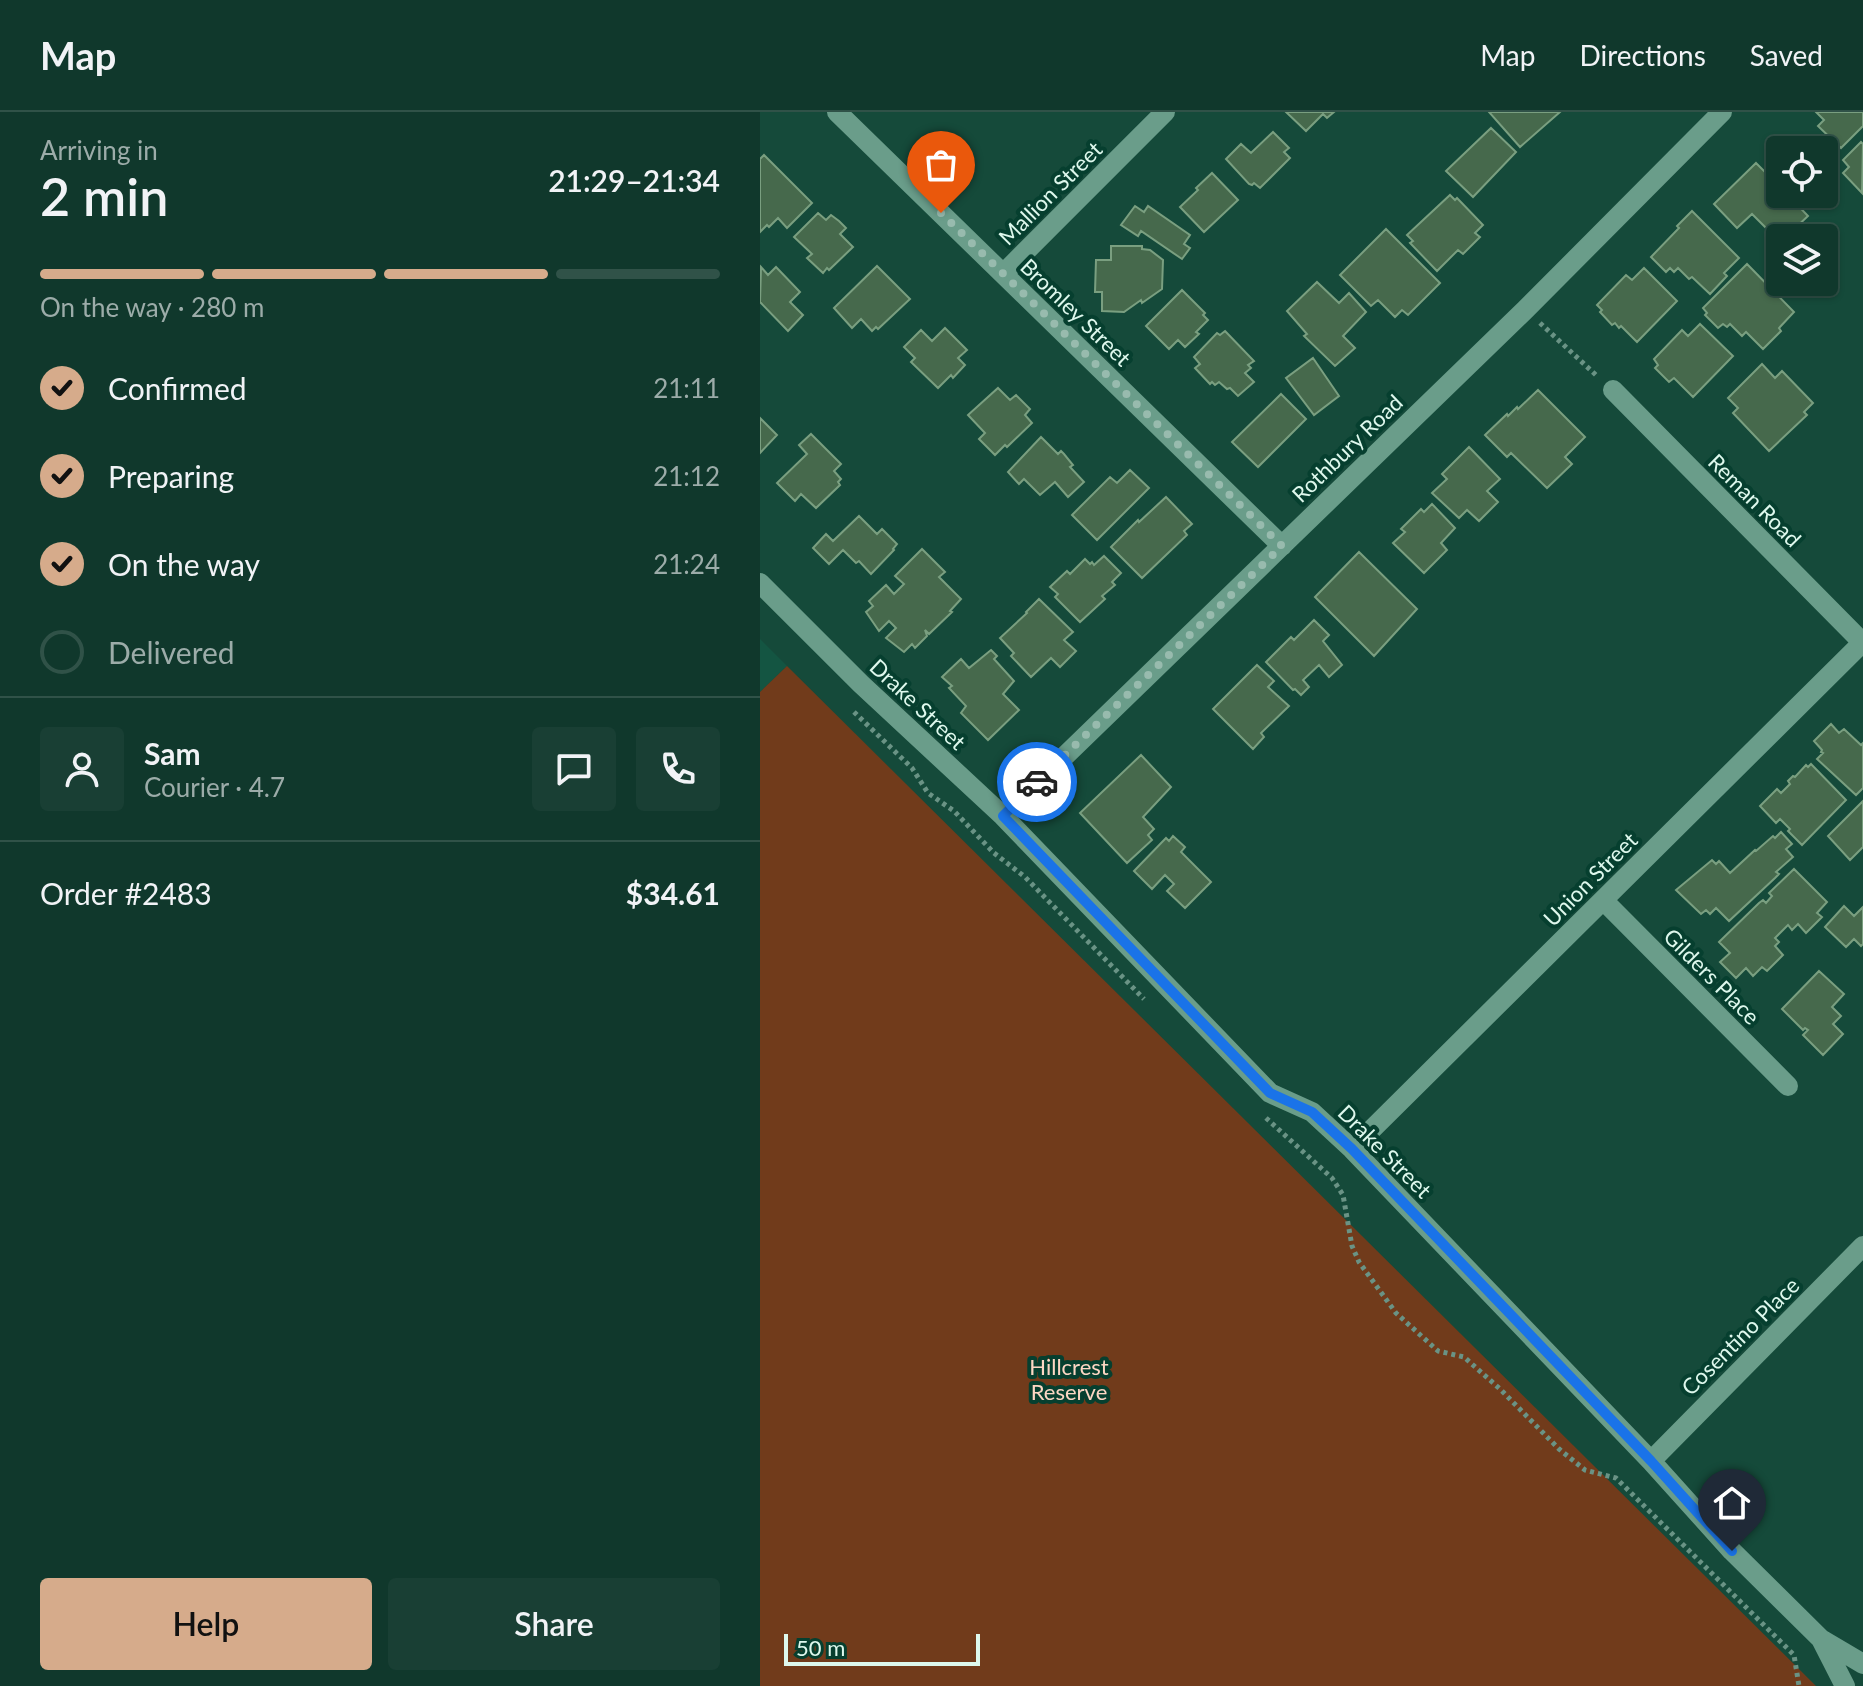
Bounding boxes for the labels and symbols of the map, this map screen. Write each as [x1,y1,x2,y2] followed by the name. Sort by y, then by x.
[907,131,975,213] pin
[993,136,1107,250] street label: Mallion Street
[1015,253,1137,371] street label: Bromley Street
[1286,389,1408,507] street label: Rothbury Road
[1703,448,1807,552] street label: Reman Road
[865,653,972,755] street label: Drake Street
[997,742,1077,822] courier
[1537,826,1643,932] street label: Union Street
[1658,922,1766,1030] street label: Gilders Place
[1333,1099,1437,1203] street label: Drake Street
[1676,1272,1804,1400] street label: Cosentino Place
[1029,1353,1109,1405] park label: Hillcrest Reserve
[1698,1469,1766,1551] pin
[784,1630,980,1666] scale bar

